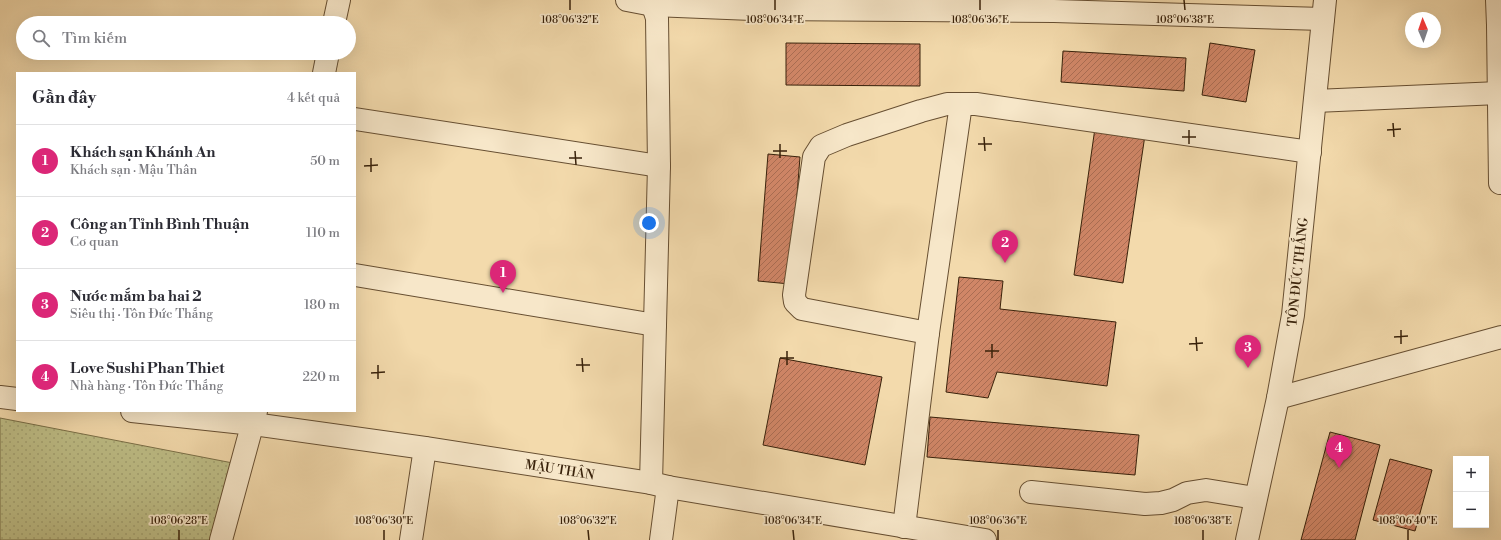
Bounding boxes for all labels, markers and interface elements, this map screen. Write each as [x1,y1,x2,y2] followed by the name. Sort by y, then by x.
[1405,12,1441,48] north arrow
[541,14,599,26] text: 108°06'32"E
[746,14,804,26] text: 108°06'34"E
[951,14,1009,26] text: 108°06'36"E
[1156,14,1214,26] text: 108°06'38"E
[16,16,356,60] search box
[30,27,52,49] icon: search
[62,29,127,48] text: Tìm kiếm
[32,87,96,109] text: Gần đây
[287,90,340,106] text: 4 kết quả
[70,143,216,162] text: Khách sạn Khánh An
[42,153,48,169] text: 1
[310,153,340,169] text: 50 m
[70,162,197,178] text: Khách sạn · Mậu Thân
[639,213,659,233] your location
[70,215,249,234] text: Công an Tỉnh Bình Thuận
[1281,216,1312,327] street label: TÔN ĐỨC THẮNG
[41,225,49,241] text: 2
[306,225,340,241] text: 110 m
[992,230,1018,263] pin: 2
[70,234,119,250] text: Cơ quan
[490,260,516,293] pin: 1
[70,287,202,306] text: Nước mắm ba hai 2
[41,297,49,313] text: 3
[304,297,340,313] text: 180 m
[70,306,213,322] text: Siêu thị · Tôn Đức Thắng
[1235,335,1261,368] pin: 3
[70,359,225,378] text: Love Sushi Phan Thiet
[41,369,49,385] text: 4
[302,369,340,385] text: 220 m
[70,378,223,394] text: Nhà hàng · Tôn Đức Thắng
[1326,435,1352,468] pin: 4
[524,456,596,483] street label: MẬU THÂN
[1453,456,1489,528] map controls
[1453,456,1489,492] button: +
[1453,492,1489,528] button: −
[150,515,208,527] text: 108°06'28"E
[355,515,413,527] text: 108°06'30"E
[559,515,617,527] text: 108°06'32"E
[764,515,822,527] text: 108°06'34"E
[969,515,1027,527] text: 108°06'36"E
[1174,515,1232,527] text: 108°06'38"E
[1379,515,1437,527] text: 108°06'40"E

